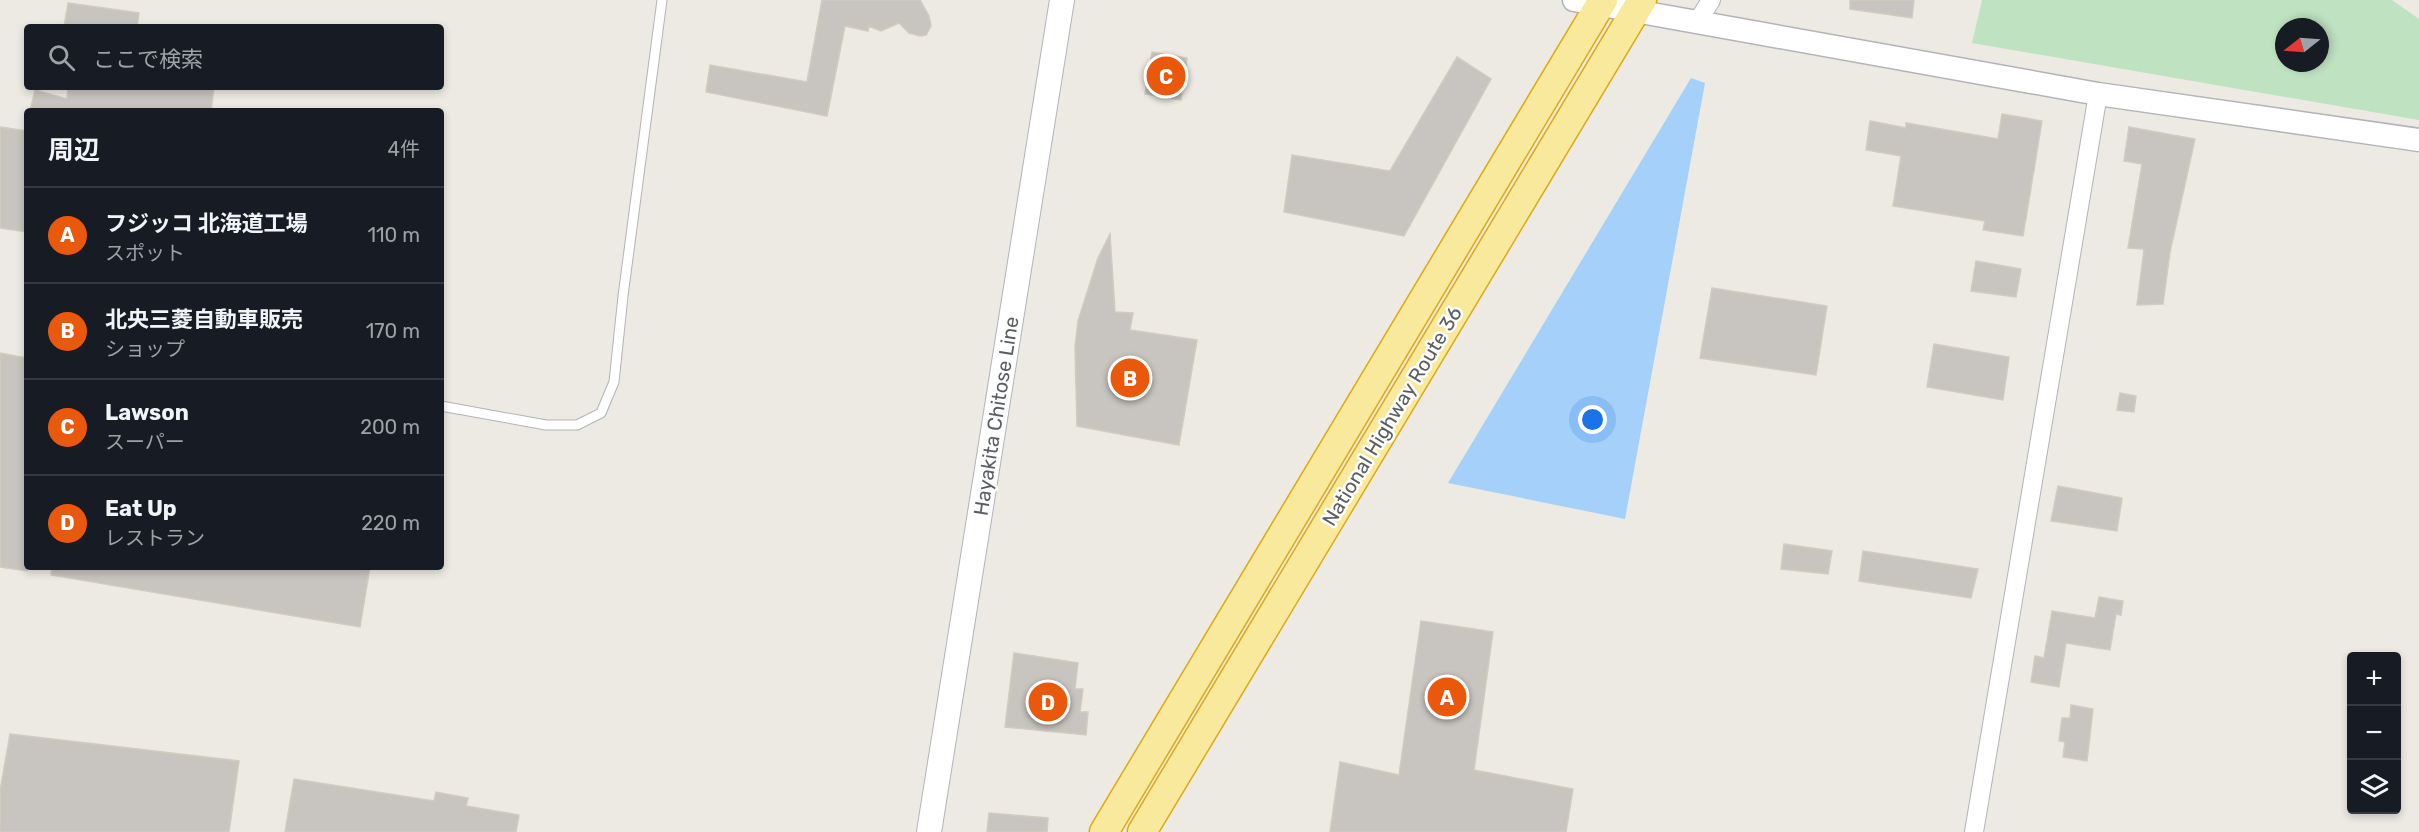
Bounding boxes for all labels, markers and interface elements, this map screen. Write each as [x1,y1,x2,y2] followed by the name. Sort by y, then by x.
[2275,18,2329,72] north arrow
[24,24,444,90] search box
[45,41,78,74] icon: search
[93,46,203,73] text: ここで検索
[1146,54,1186,98] pin: C
[48,135,100,166] text: 周辺
[388,137,420,161] text: 4件
[105,210,308,237] text: フジッコ 北海道工場
[60,223,75,247] text: A
[368,223,420,247] text: 110 m
[105,241,185,265] text: スポット
[1317,302,1467,530] street label: National Highway Route 36
[105,306,303,333] text: 北央三菱自動車販売
[968,315,1024,517] street label: Hayakita Chitose Line
[60,319,75,343] text: B
[366,319,420,343] text: 170 m
[105,337,185,361] text: ショップ
[1110,356,1150,400] pin: B
[105,399,189,426] text: Lawson
[1578,405,1607,434] your location
[60,415,75,439] text: C
[360,415,420,439] text: 200 m
[105,430,185,454] text: スーパー
[105,495,177,522] text: Eat Up
[60,511,75,535] text: D
[361,511,420,535] text: 220 m
[105,526,205,550] text: レストラン
[2347,652,2401,814] map controls
[2347,652,2401,706] button: +
[1428,674,1466,720] pin: A
[1028,680,1068,724] pin: D
[2347,706,2401,760] button: −
[2347,760,2401,814] button: layers

